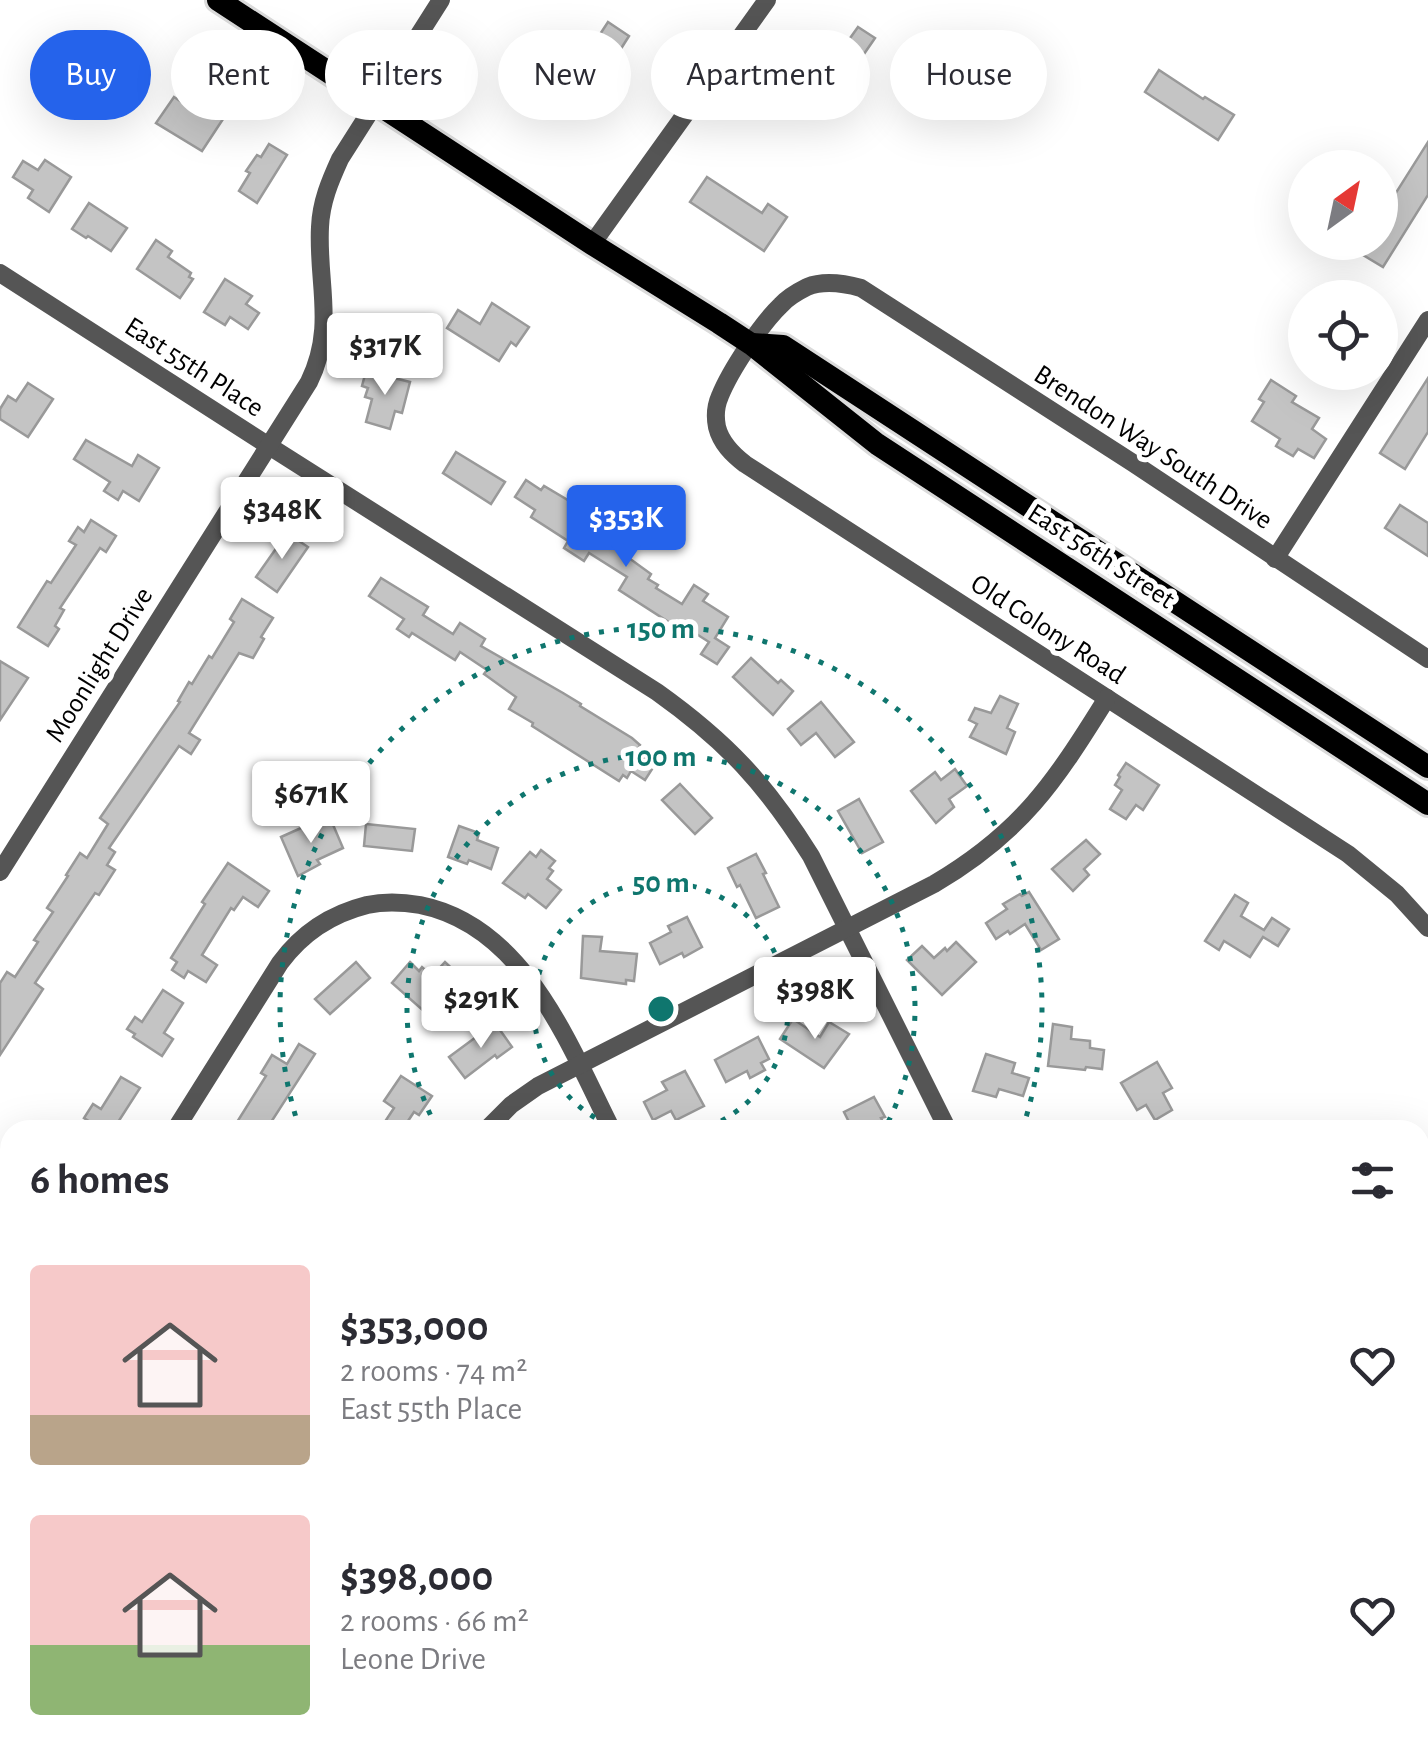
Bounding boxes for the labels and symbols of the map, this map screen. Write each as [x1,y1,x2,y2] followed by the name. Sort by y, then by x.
[1288,150,1398,260] north arrow
[119,313,268,423] street label: East 55th Place
[315,313,455,398] pin: $317K
[1029,360,1277,535] street label: Brendon Way South Drive
[212,477,352,562] pin: $348K
[556,485,696,570] pin: $353K
[1023,499,1179,614] street label: East 56th Street
[966,569,1130,690] street label: Old Colony Road
[41,583,158,747] street label: Moonlight Drive
[627,614,695,644] text: 150 m
[626,742,696,772] text: 100 m
[241,761,381,846] pin: $671K
[632,868,690,898] text: 50 m
[745,957,885,1042] pin: $398K
[411,966,551,1051] pin: $291K
[643,991,679,1027] centre of rings

